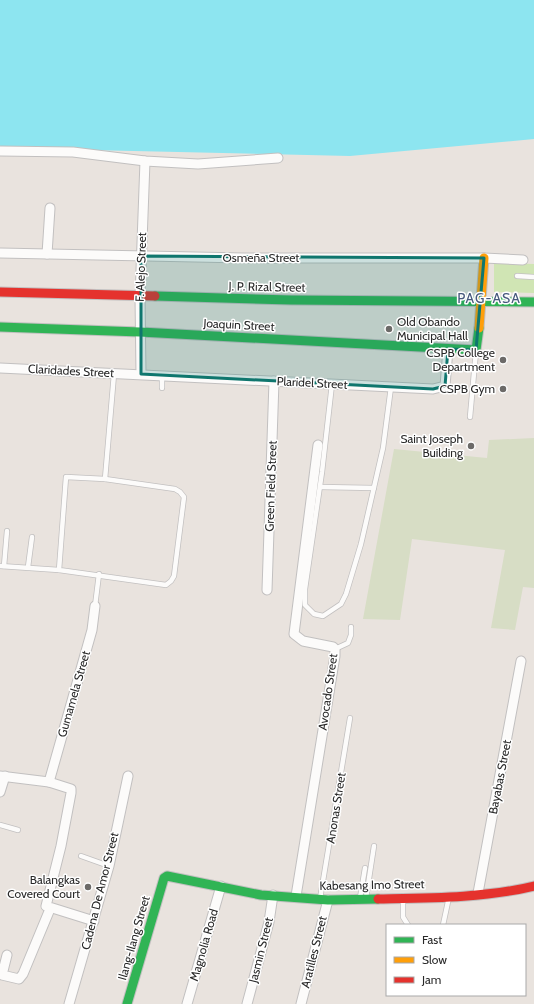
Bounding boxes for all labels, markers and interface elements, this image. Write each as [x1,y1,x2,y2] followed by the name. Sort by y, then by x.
[132,232,149,302] street label: F. Alejo Street
[223,250,299,265] street label: Osmeña Street
[227,278,306,295] street label: J. P. Rizal Street
[457,289,521,307] district label: PAG-ASA
[397,314,468,343] place label: Old Obando Municipal Hall
[202,315,275,334] street label: Joaquin Street
[384,324,394,334] marker: Old Obando Municipal Hall
[426,345,495,374] place label: CSPB College Department
[498,355,508,365] marker: CSPB College Department
[28,361,114,380] street label: Claridades Street
[276,373,348,392] street label: Plaridel Street
[439,381,495,396] place label: CSPB Gym
[498,384,508,394] marker: CSPB Gym
[401,431,464,460] place label: Saint Joseph Building
[261,440,280,532] street label: Green Field Street
[466,441,476,451] marker: Saint Joseph Building
[54,649,93,739] street label: Gumamela Street
[315,653,340,731] street label: Avocado Street
[485,738,514,815] street label: Bayabas Street
[322,771,349,844] street label: Anonas Street
[78,831,121,951] street label: Cadena De Amor Street
[7,872,80,901] place label: Balangkas Covered Court
[319,876,425,893] street label: Kabesang Imo Street
[83,882,93,892] marker: Balangkas Covered Court
[114,894,153,982] street label: Ilang-Ilang Street
[186,907,221,983] street label: Magnolia Road
[297,914,330,989] street label: Aratilles Street
[245,916,276,985] street label: Jasmin Street
[386,924,526,996] legend
[422,932,442,947] text: Fast
[422,952,447,967] text: Slow
[421,972,441,987] text: Jam

